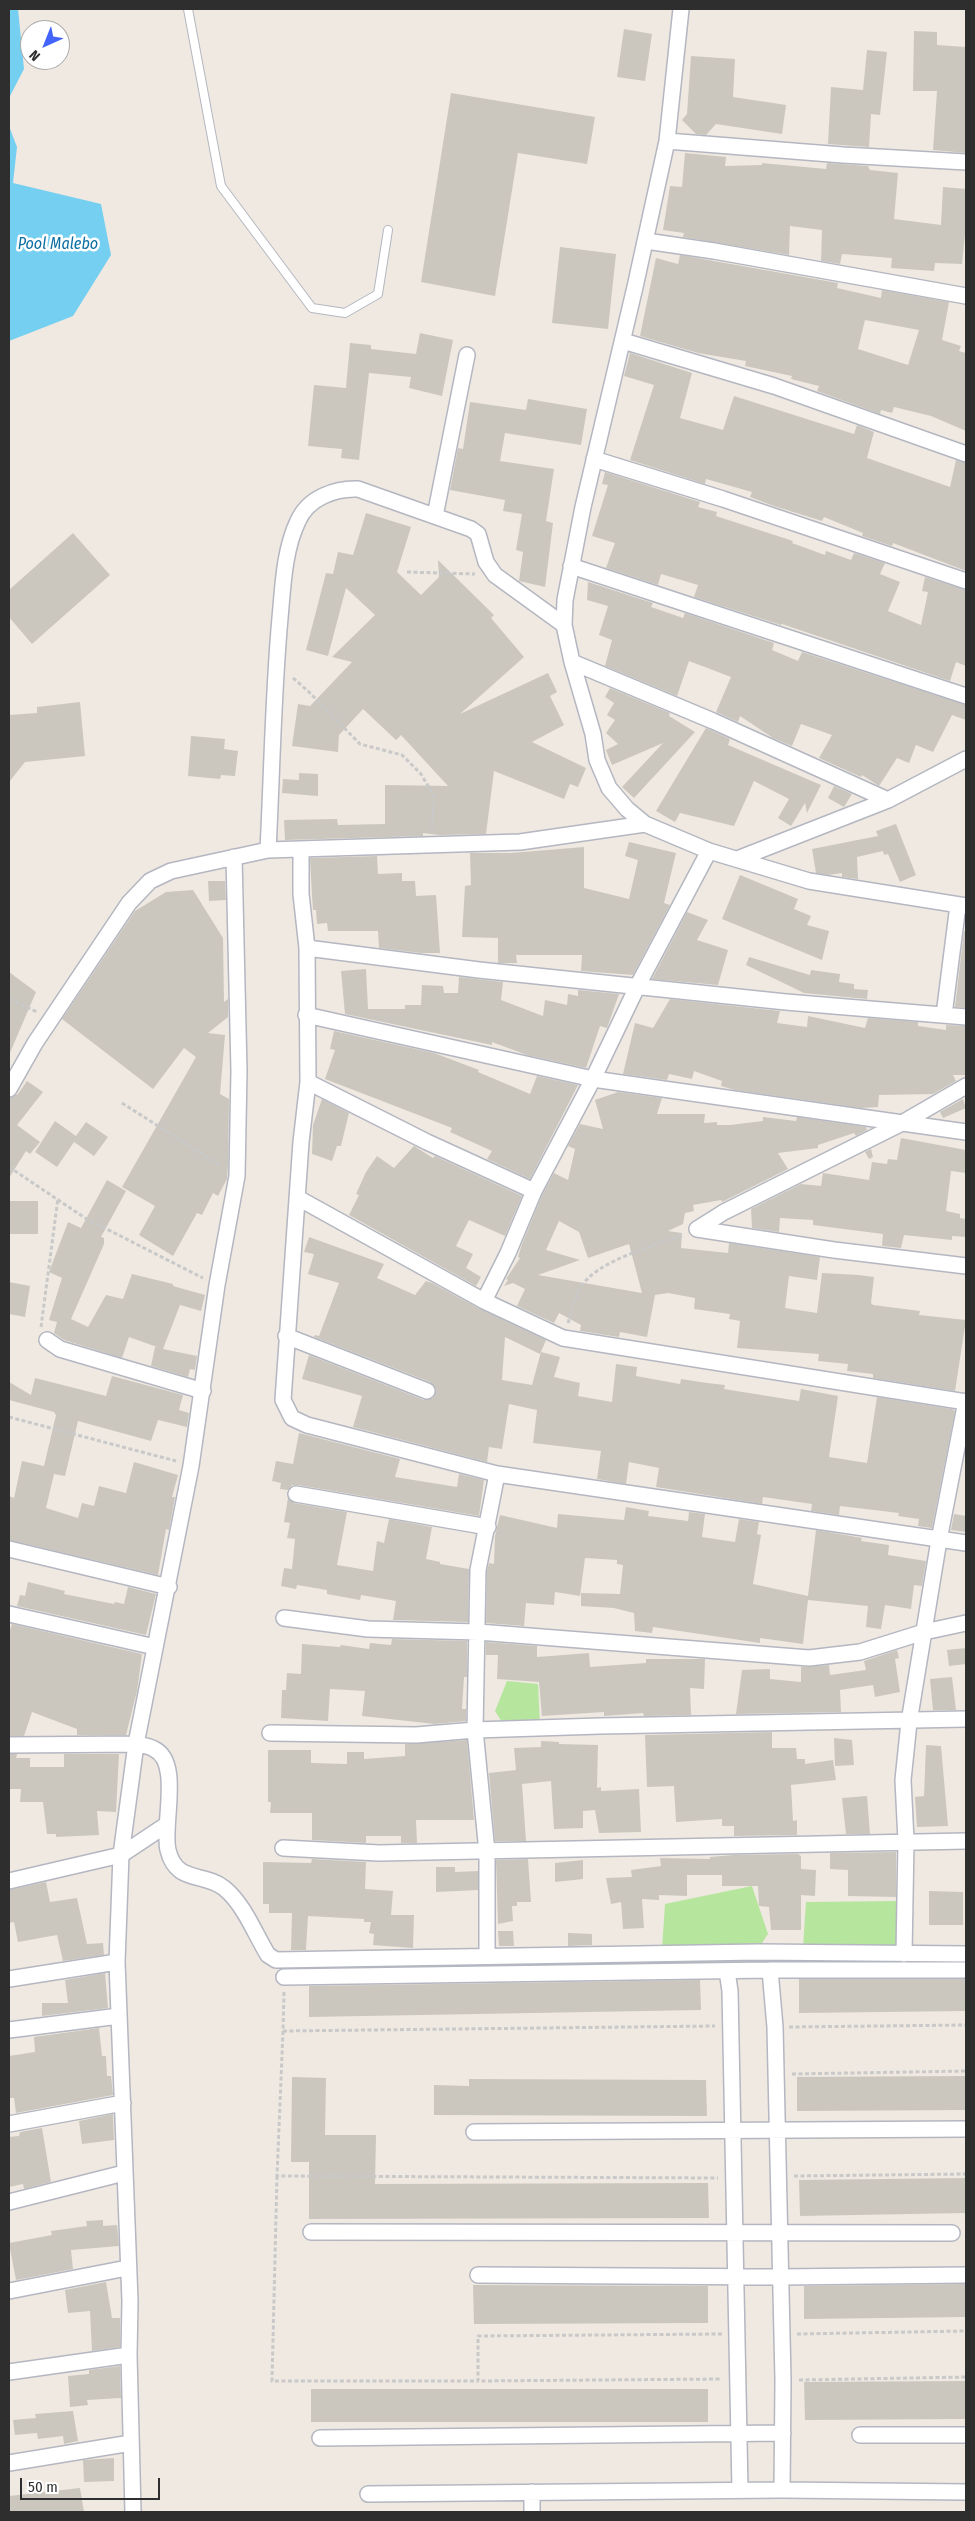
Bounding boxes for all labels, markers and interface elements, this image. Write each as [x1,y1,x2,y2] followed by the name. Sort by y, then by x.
[20,20,70,70] north arrow
[26,46,44,64] text: N
[18,235,98,255] water label: Pool Malebo
[22,2468,162,2500] scale bar
[28,2478,58,2496] text: 50 m

